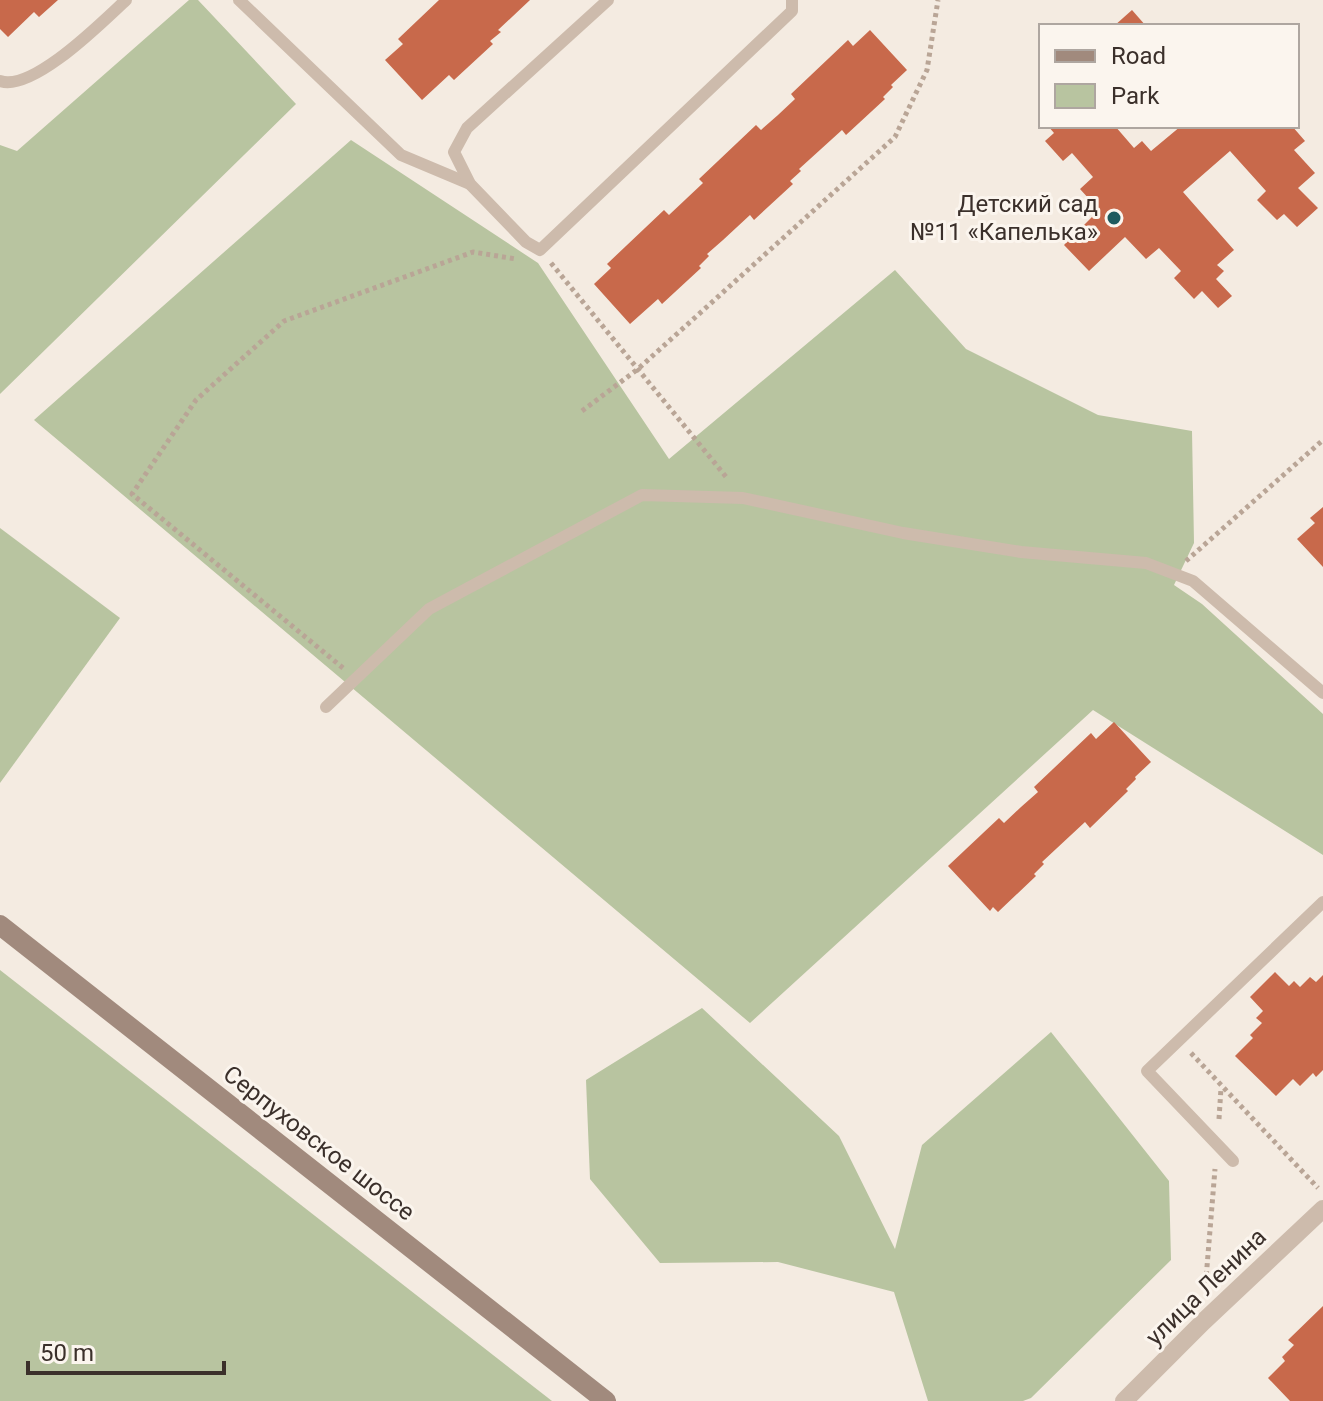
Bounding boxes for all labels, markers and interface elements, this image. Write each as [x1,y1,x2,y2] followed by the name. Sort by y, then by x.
[1039,24,1299,128] legend
[1111,42,1166,70] text: Road
[1111,82,1160,110] text: Park
[910,190,1098,246] place label: Детский сад №11 «Капелька»
[1105,209,1123,227] marker: Детский сад №11 «Капелька»
[218,1060,420,1226] street label: Серпуховское шоссе
[1140,1223,1272,1351] street label: улица Ленина
[28,1325,224,1375] scale bar
[40,1339,94,1367] text: 50 m

